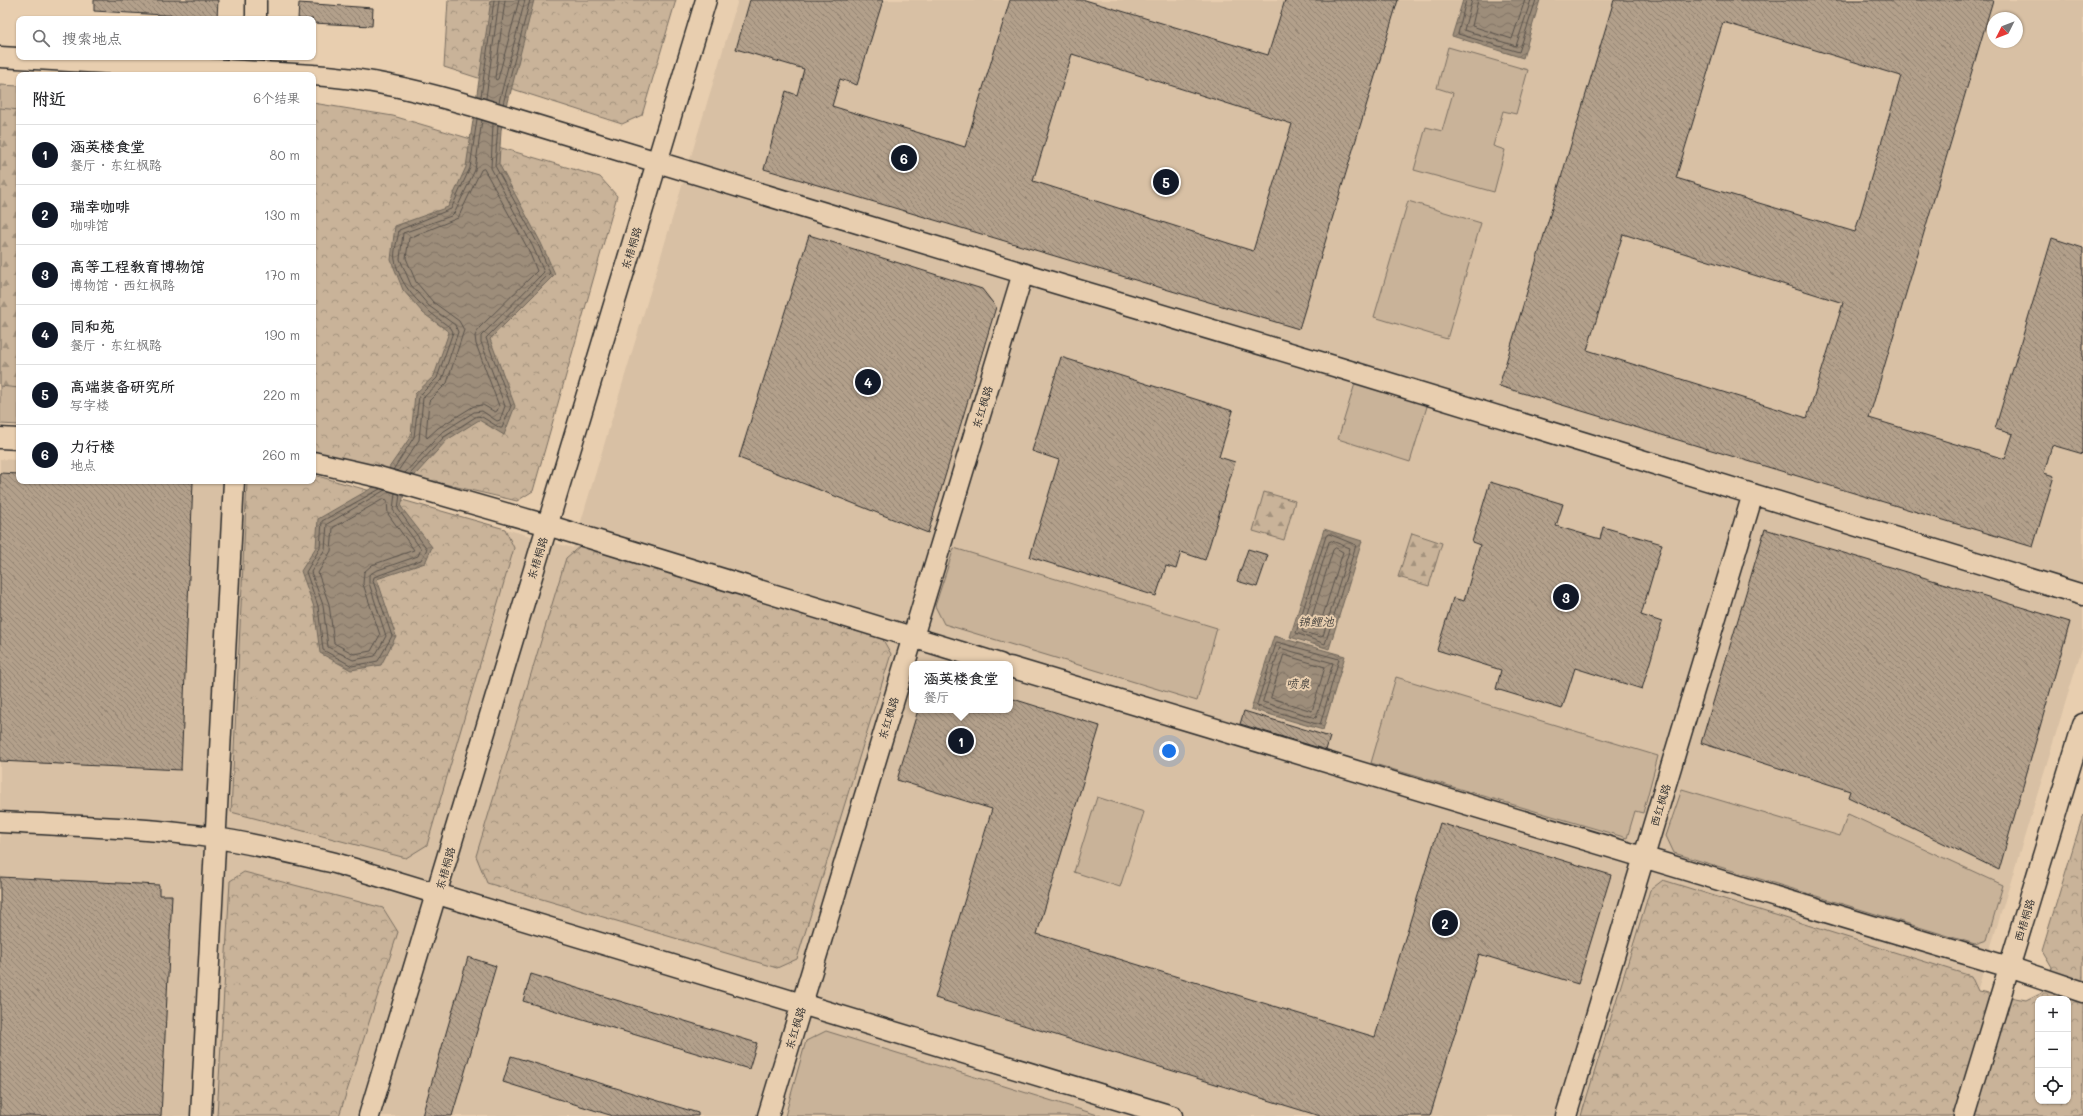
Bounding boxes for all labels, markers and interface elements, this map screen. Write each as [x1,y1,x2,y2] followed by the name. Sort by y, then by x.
[1987,12,2023,48] north arrow
[16,16,316,60] search box
[30,27,52,49] icon: search
[62,28,122,48] text: 搜索地点
[32,87,66,109] text: 附近
[253,89,300,106] text: 6个结果
[70,136,145,156] text: 涵英楼食堂
[891,143,917,173] pin: 6
[42,146,48,163] text: 1
[270,146,300,163] text: 80 m
[70,156,162,173] text: 餐厅 · 东红枫路
[1153,167,1179,197] pin: 5
[70,196,130,216] text: 瑞幸咖啡
[41,206,49,223] text: 2
[264,206,300,223] text: 130 m
[70,216,109,233] text: 咖啡馆
[617,225,645,271] street label: 东梧桐路
[70,256,205,276] text: 高等工程教育博物馆
[41,266,49,283] text: 3
[264,266,300,283] text: 170 m
[70,276,175,293] text: 博物馆 · 西红枫路
[70,316,115,336] text: 同和苑
[41,326,49,343] text: 4
[264,326,300,343] text: 190 m
[70,336,162,353] text: 餐厅 · 东红枫路
[855,367,881,397] pin: 4
[70,376,175,396] text: 高端装备研究所
[968,384,996,430] street label: 东红枫路
[41,386,49,403] text: 5
[263,386,300,403] text: 220 m
[70,396,109,413] text: 写字楼
[70,436,115,456] text: 力行楼
[41,446,49,463] text: 6
[262,446,300,463] text: 260 m
[70,456,96,473] text: 地点
[523,535,551,581] street label: 东梧桐路
[1553,582,1579,612] pin: 3
[1298,613,1335,629] water label: 锦鲤池
[909,661,1013,713] popup
[923,668,999,688] text: 涵英楼食堂
[1286,675,1310,691] water label: 喷泉
[923,688,950,705] text: 餐厅
[874,695,902,741] street label: 东红枫路
[948,726,974,756] pin: 1
[1159,741,1179,761] your location
[1646,782,1674,828] street label: 西红枫路
[432,845,458,891] street label: 东梧桐路
[2010,897,2038,943] street label: 西梧桐路
[1432,908,1458,938] pin: 2
[2035,996,2071,1104] map controls
[2035,996,2071,1032] button: +
[781,1005,809,1051] street label: 东红枫路
[2035,1032,2071,1068] button: −
[2035,1068,2071,1104] button: locate

